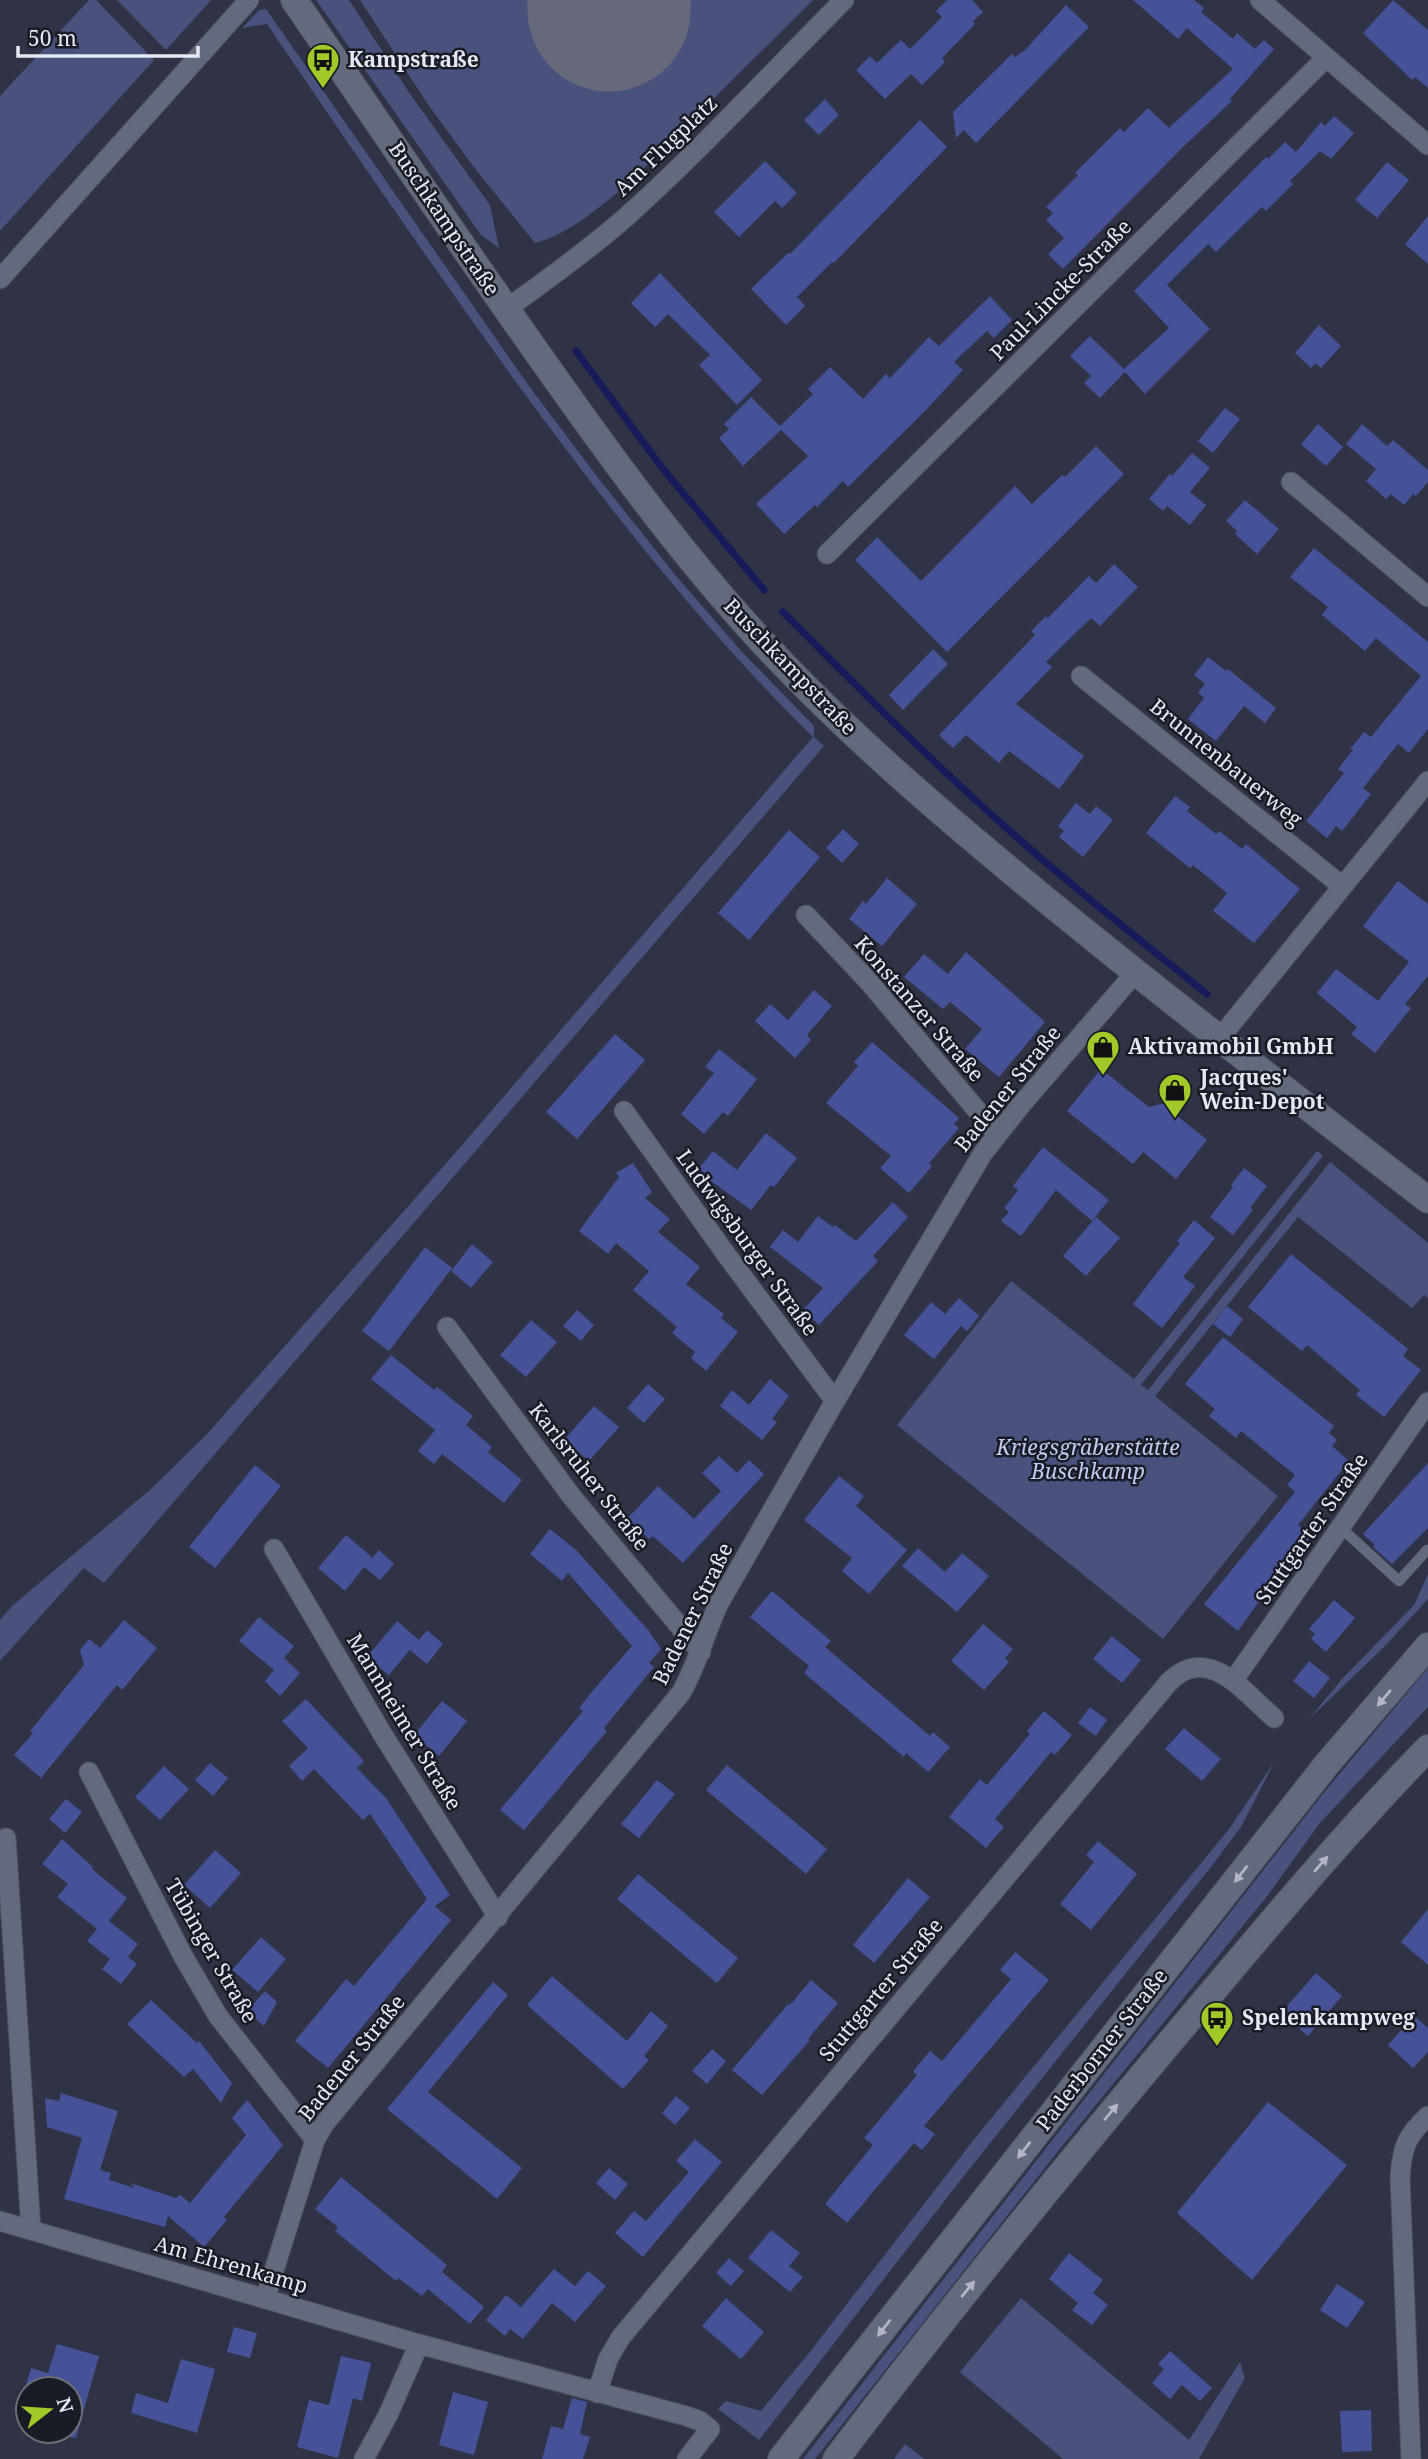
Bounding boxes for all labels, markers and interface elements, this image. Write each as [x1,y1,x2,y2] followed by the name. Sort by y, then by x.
[18,14,198,58] scale bar
[28,24,77,52] text: 50 m
[304,41,342,90] bus stop icon: Kampstraße
[348,45,479,73] place label: Kampstraße
[608,89,723,202] street label: Am Flugplatz
[383,136,507,301] street label: Buschkampstraße
[984,213,1137,366] street label: Paul-Lincke-Straße
[718,592,863,741] street label: Buschkampstraße
[1145,692,1309,833] street label: Brunnenbauerweg
[849,930,991,1087] street label: Konstanzer Straße
[948,1019,1067,1157] street label: Badener Straße
[1084,1028,1122,1077] shop icon: Aktivamobil GmbH
[1128,1032,1334,1060] place label: Aktivamobil GmbH
[1199,1063,1325,1115] place label: Jacques' Wein-Depot
[1156,1071,1194,1120] shop icon: Jacques' Wein-Depot
[671,1144,825,1341] street label: Ludwigsburger Straße
[523,1397,656,1556] street label: Karlsruher Straße
[995,1433,1180,1485] park label: Kriegsgräberstätte Buschkamp
[1248,1447,1374,1610] street label: Stuttgarter Straße
[646,1538,739,1689] street label: Badener Straße
[341,1628,469,1815] street label: Mannheimer Straße
[1377,1689,1392,1706] one-way arrow
[1313,1855,1329,1873] one-way arrow
[1233,1865,1248,1883] one-way arrow
[159,1873,265,2028] street label: Tübinger Straße
[812,1912,948,2067] street label: Stuttgarter Straße
[1029,1963,1173,2136] street label: Paderborner Straße
[292,1988,411,2126] street label: Badener Straße
[1198,1999,1236,2048] bus stop icon: Spelenkampweg
[1242,2003,1415,2031] place label: Spelenkampweg
[1103,2104,1118,2121] one-way arrow
[1017,2140,1032,2158] one-way arrow
[151,2229,311,2299] street label: Am Ehrenkamp
[960,2280,974,2298] one-way arrow
[876,2319,891,2337] one-way arrow
[14,2375,84,2445] north arrow
[51,2394,80,2416] text: N

